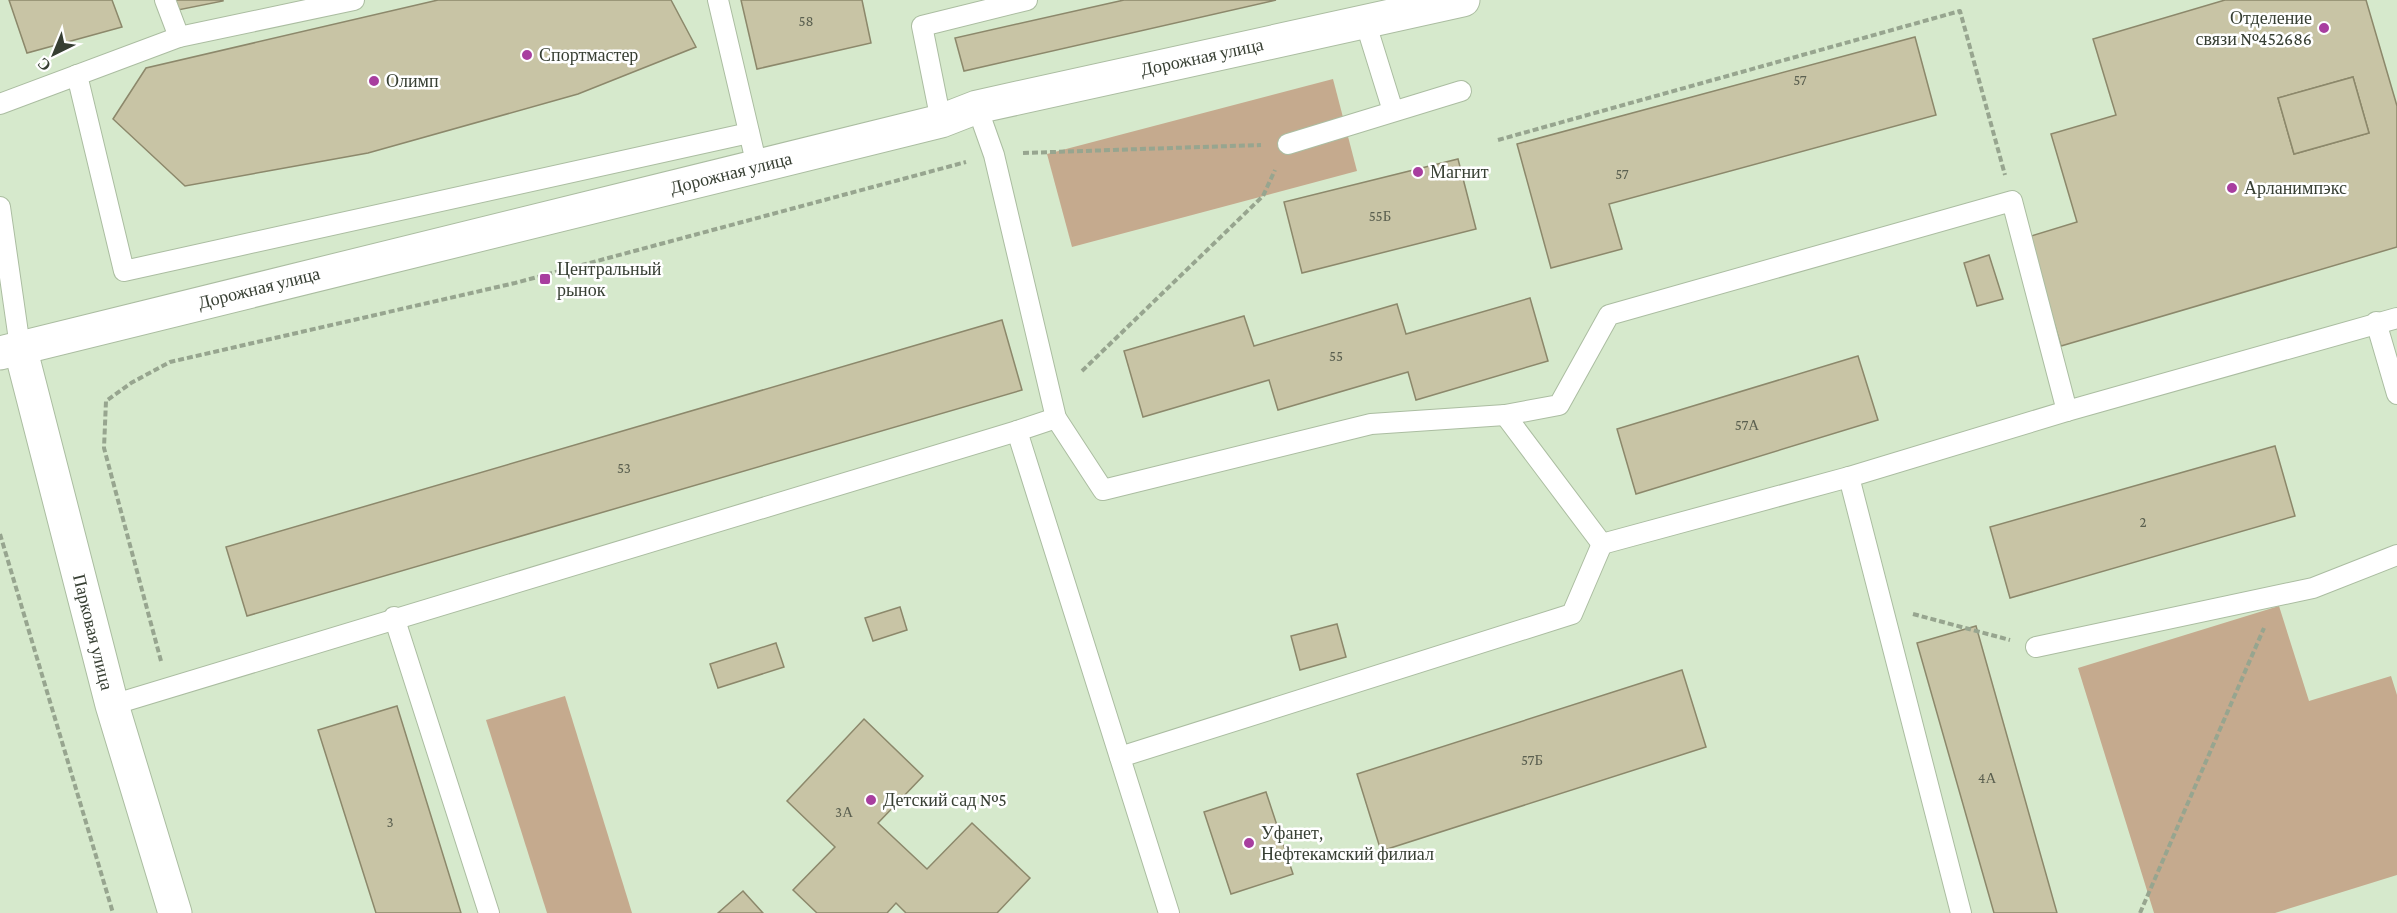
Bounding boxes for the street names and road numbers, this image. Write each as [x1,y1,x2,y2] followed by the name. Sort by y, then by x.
[1139,34,1265,80] street label: Дорожная улица
[668,148,794,198] street label: Дорожная улица
[196,263,322,313] street label: Дорожная улица
[69,572,117,692] street label: Парковая улица

